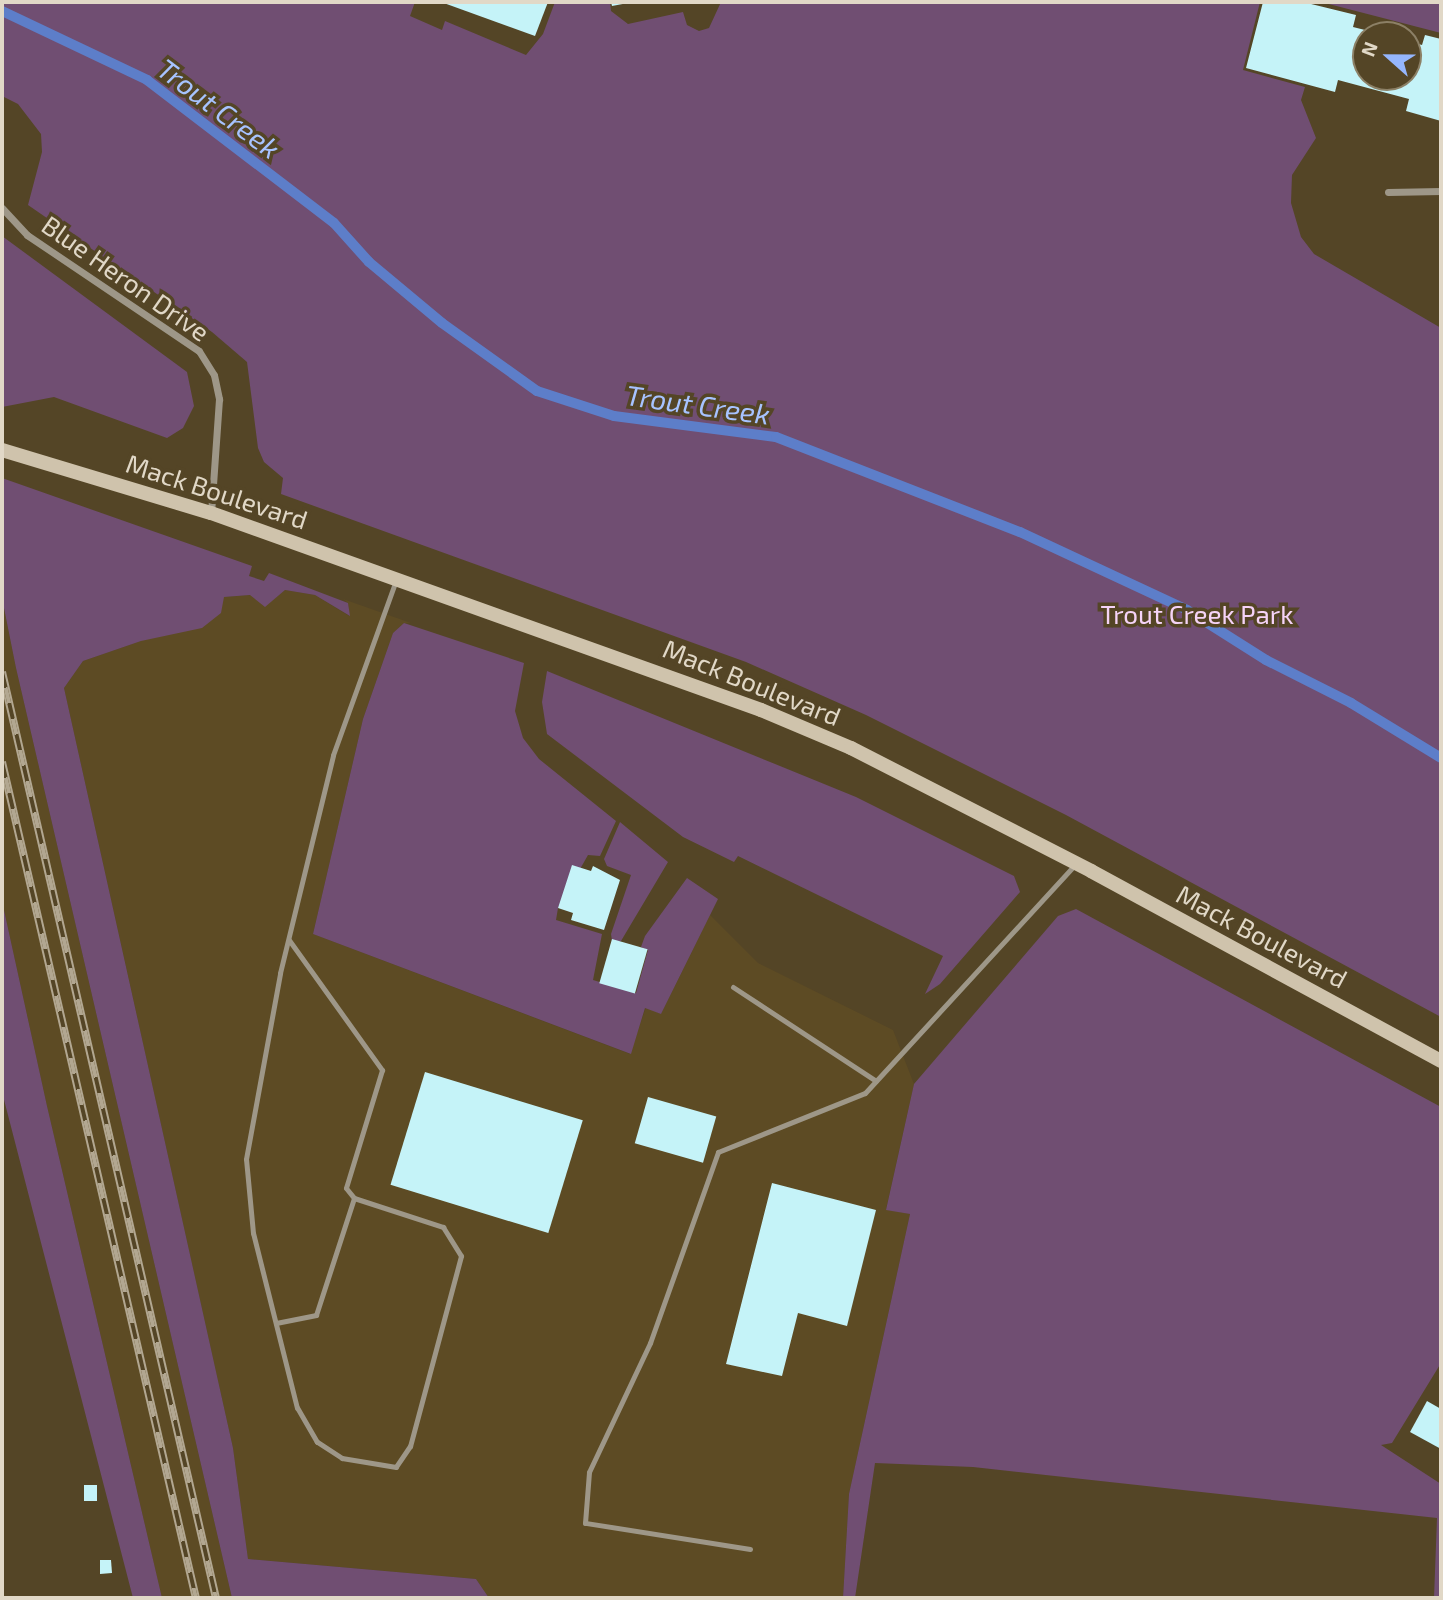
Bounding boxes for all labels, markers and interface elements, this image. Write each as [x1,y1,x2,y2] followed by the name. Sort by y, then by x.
[1352,21,1422,91] north arrow
[1356,38,1382,60] text: N
[151,51,287,165] water label: Trout Creek
[36,209,216,347] street label: Blue Heron Drive
[624,377,772,431] water label: Trout Creek
[122,447,312,535] street label: Mack Boulevard
[1100,598,1294,630] park label: Trout Creek Park
[658,632,846,732] street label: Mack Boulevard
[1171,878,1353,994] street label: Mack Boulevard

